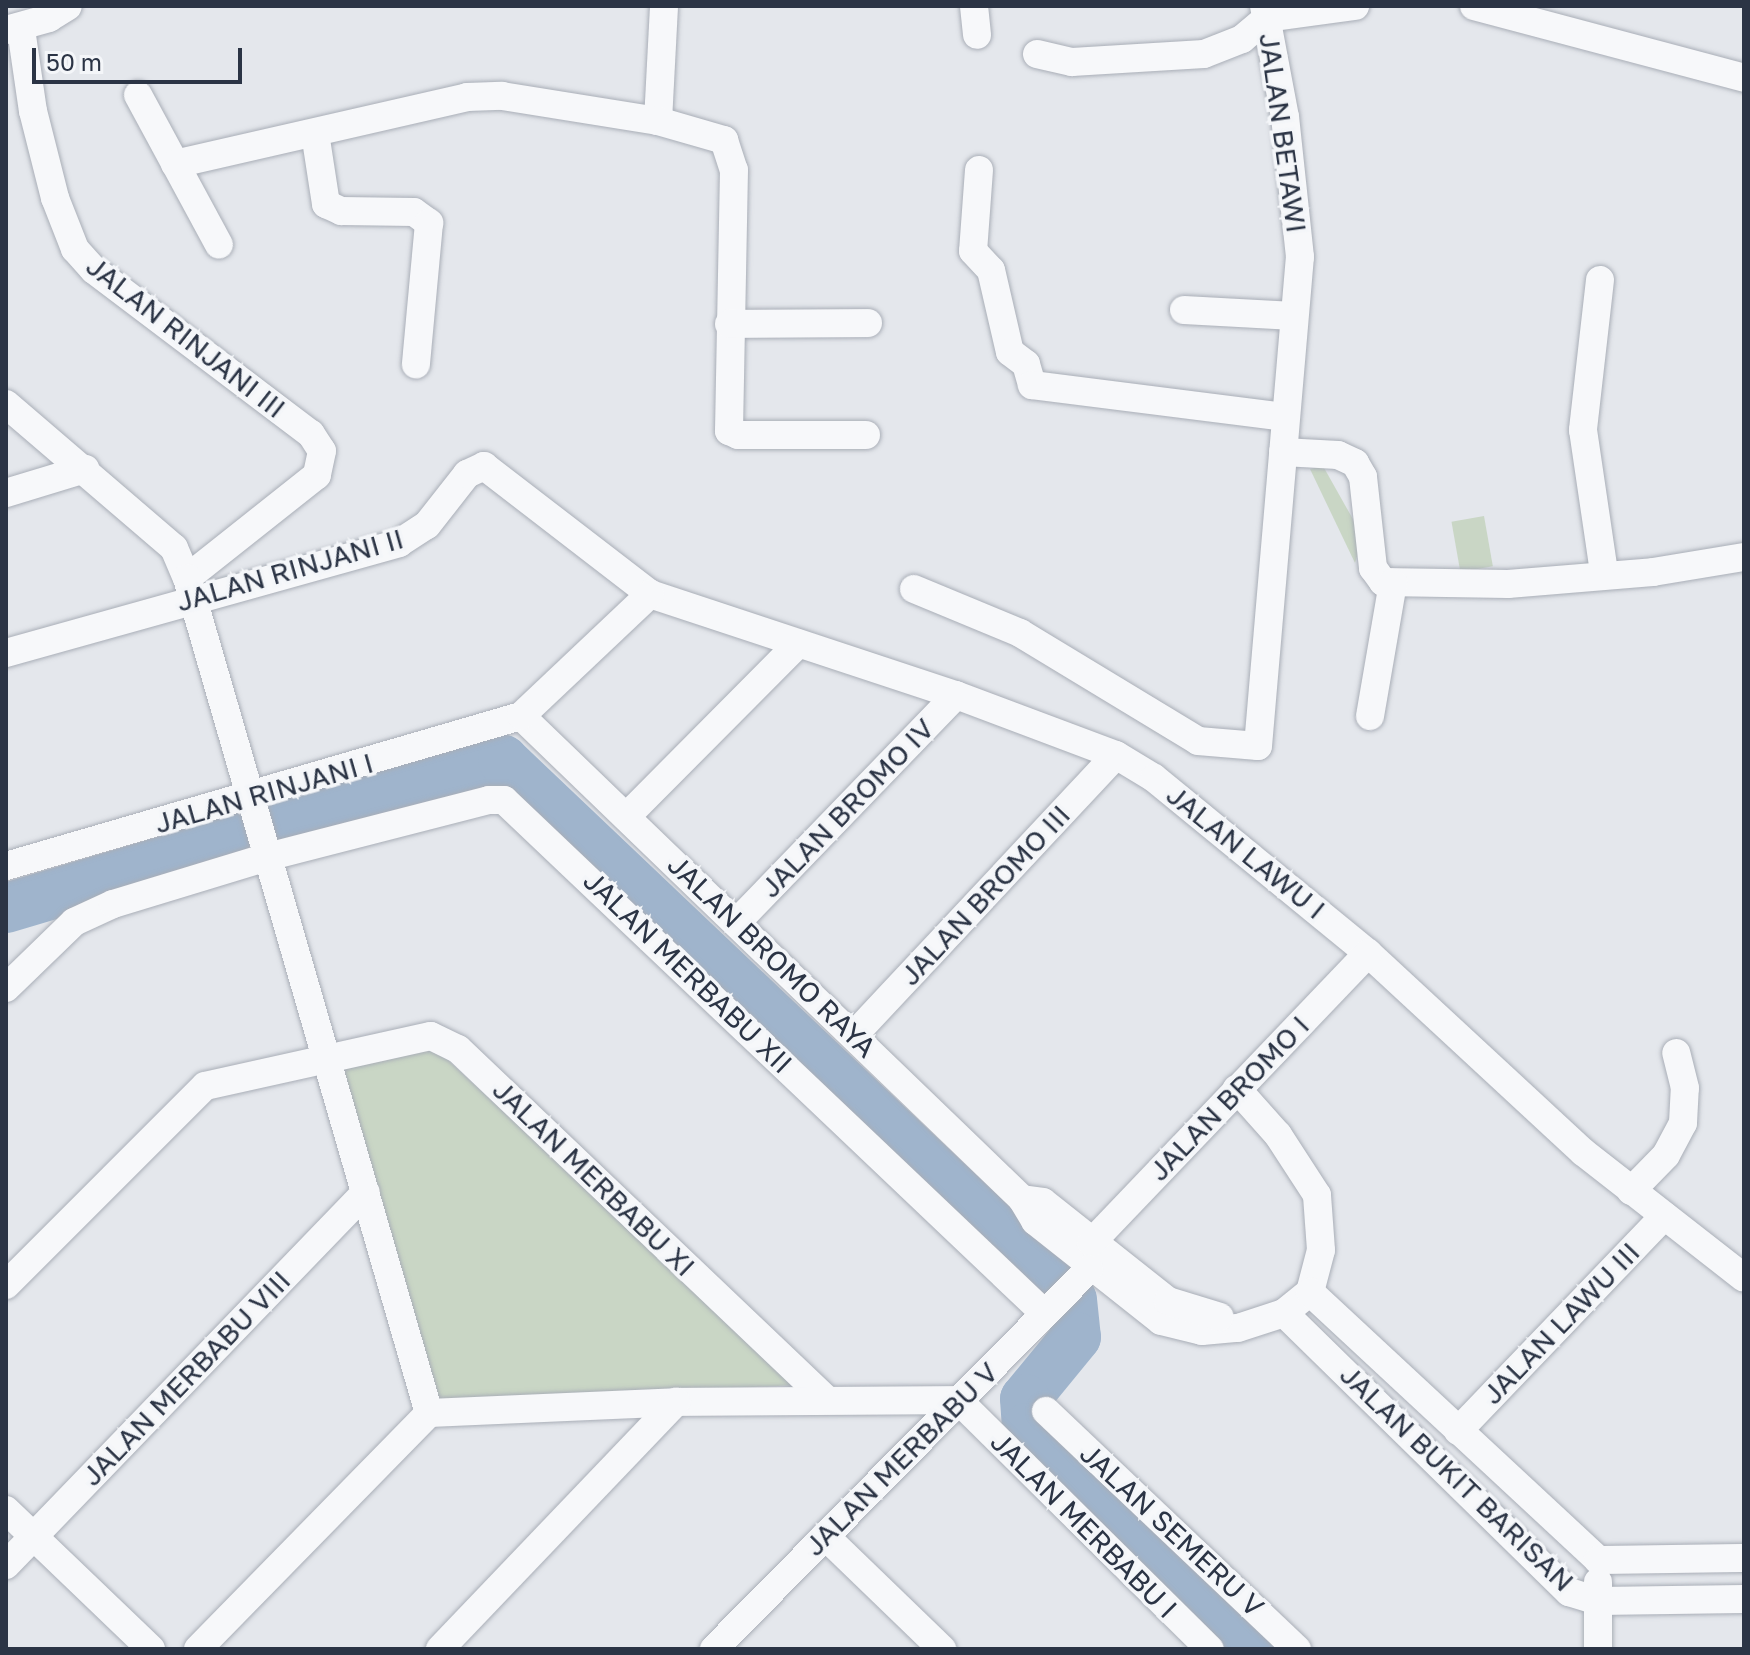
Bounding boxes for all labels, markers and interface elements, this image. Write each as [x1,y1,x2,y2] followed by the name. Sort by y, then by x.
[1252,31,1314,235] street label: JALAN BETAWI
[36,32,246,82] scale bar
[46,47,102,76] text: 50 m
[80,249,292,425] street label: JALAN RINJANI III
[173,522,407,618] street label: JALAN RINJANI II
[753,712,941,904] street label: JALAN BROMO IV
[151,746,377,840] street label: JALAN RINJANI I
[1160,778,1332,926] street label: JALAN LAWU I
[893,798,1077,992] street label: JALAN BROMO III
[661,848,883,1064] street label: JALAN BROMO RAYA
[577,864,799,1080] street label: JALAN MERBABU XII
[1142,1008,1316,1188] street label: JALAN BROMO I
[486,1073,702,1283] street label: JALAN MERBABU XI
[1475,1235,1647,1411] street label: JALAN LAWU III
[75,1264,297,1492] street label: JALAN MERBABU VIII
[797,1355,1005,1563] street label: JALAN MERBABU V
[1333,1358,1581,1598] street label: JALAN BUKIT BARISAN
[984,1425,1184,1625] street label: JALAN MERBABU I
[1073,1436,1271,1624] street label: JALAN SEMERU V

